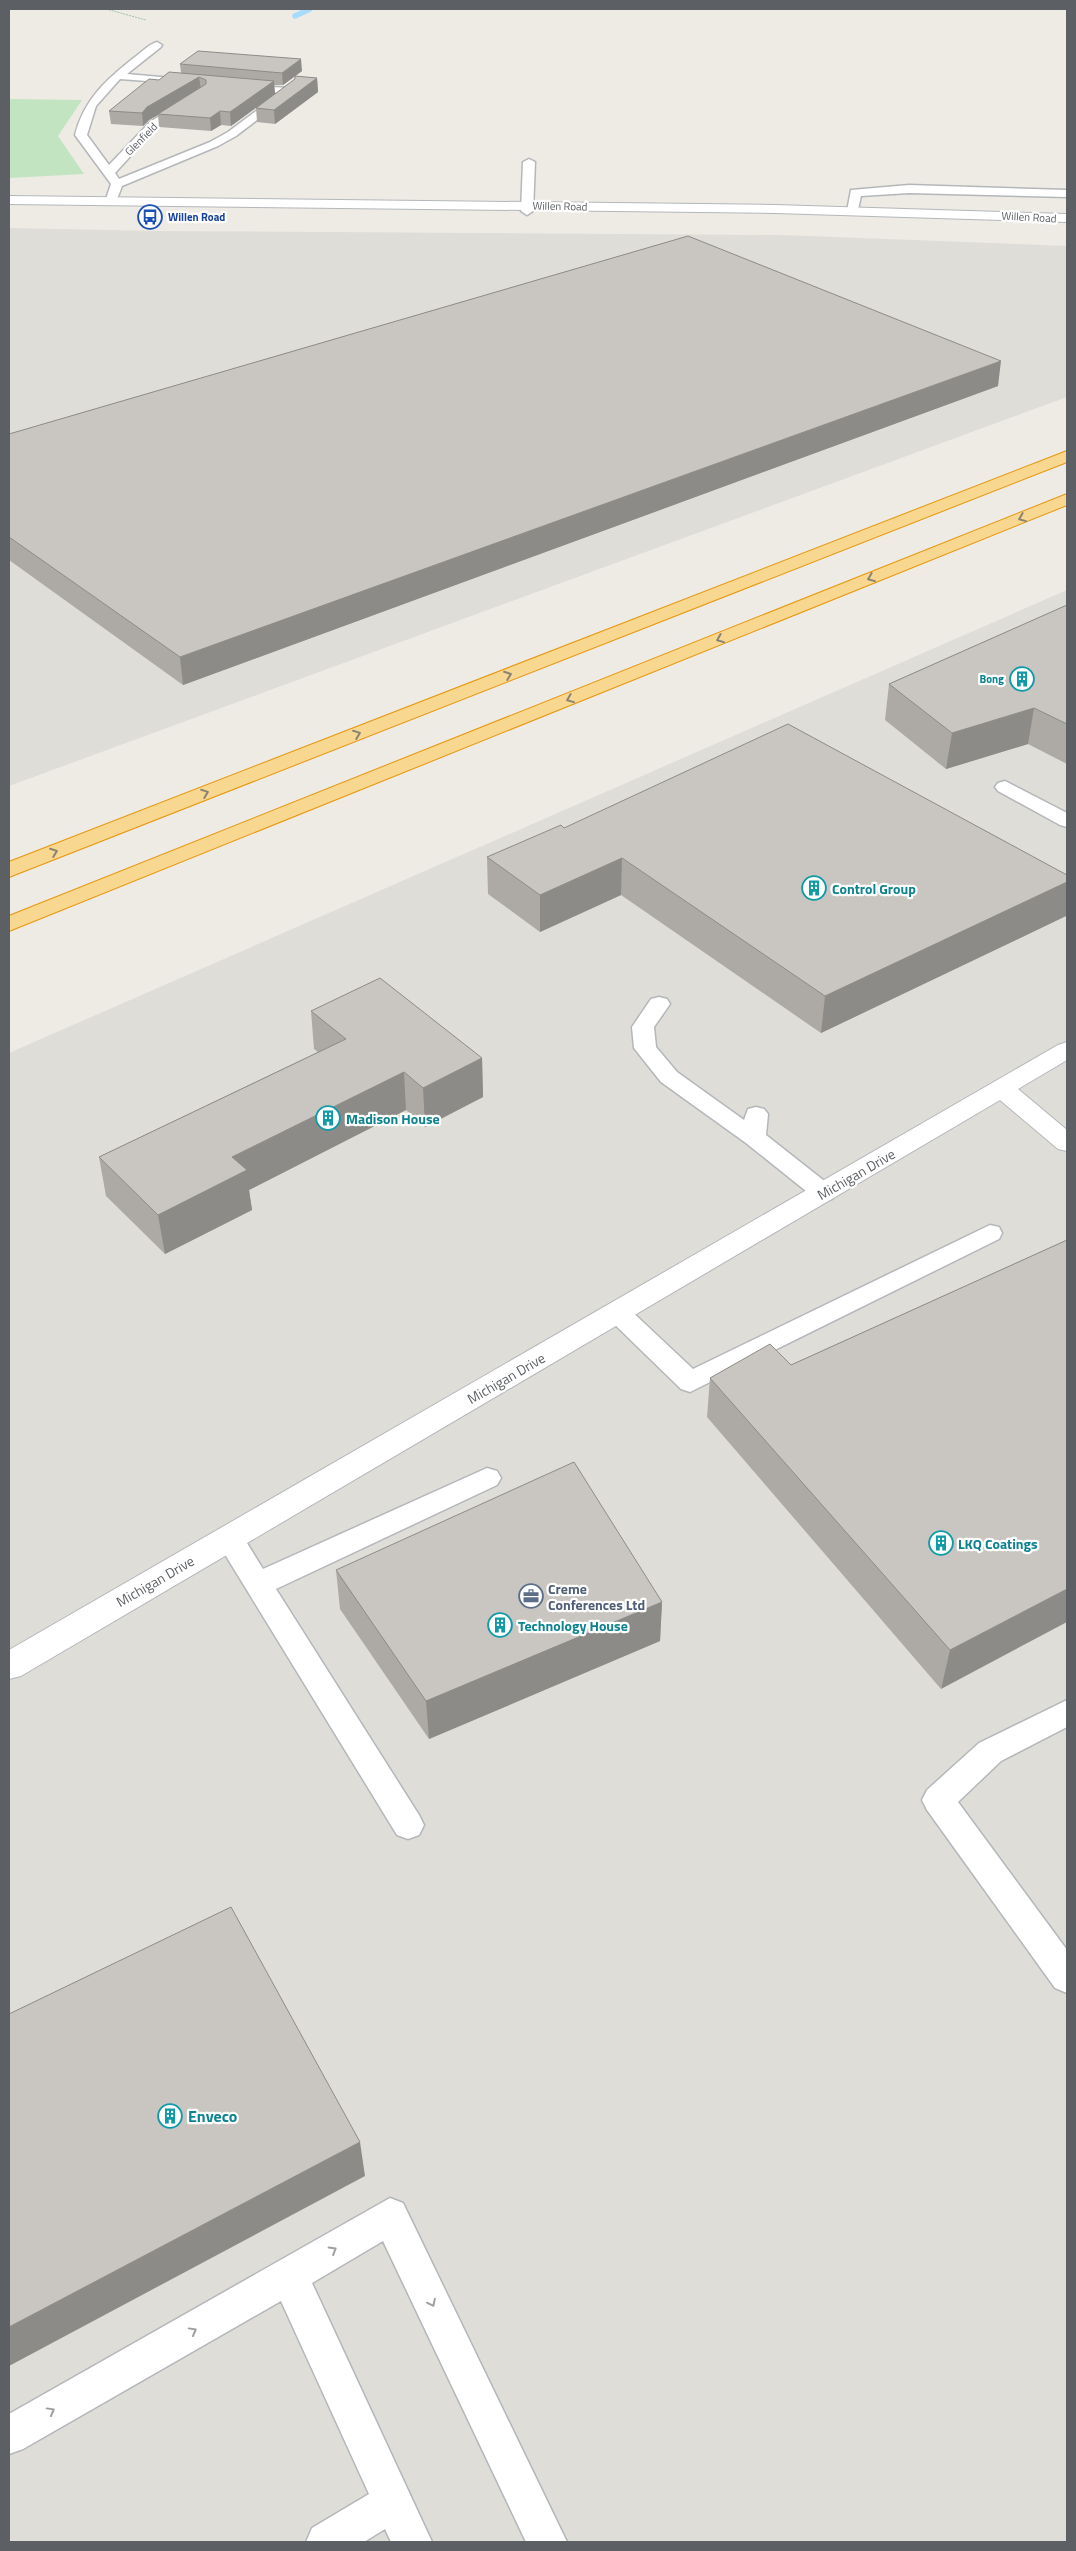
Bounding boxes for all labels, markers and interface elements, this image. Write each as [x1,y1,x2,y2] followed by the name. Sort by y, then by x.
[121,119,161,159] street label: Glenfield
[532,198,588,214] street label: Willen Road
[137,204,163,230] bus stop icon: Willen Road
[1001,208,1057,226] street label: Willen Road
[168,209,225,225] place label: Willen Road
[1018,511,1027,522] one-way arrow
[867,572,876,582] one-way arrow
[716,632,725,643] one-way arrow
[1009,666,1035,692] building icon: Bong
[503,670,512,681] one-way arrow
[979,671,1004,687] place label: Bong
[566,693,574,703] one-way arrow
[352,730,361,740] one-way arrow
[201,789,209,799] one-way arrow
[49,848,58,859] one-way arrow
[801,875,827,901] building icon: Control Group
[832,878,916,899] place label: Control Group
[315,1105,341,1131] building icon: Madison House
[346,1108,440,1129] place label: Madison House
[813,1143,899,1205] street label: Michigan Drive
[463,1347,549,1409] street label: Michigan Drive
[928,1530,954,1556] building icon: LKQ Coatings
[958,1533,1038,1554] place label: LKQ Coatings
[112,1550,198,1612] street label: Michigan Drive
[548,1578,645,1615] place label: Creme Conferences Ltd
[518,1583,544,1609] office icon: Creme Conferences Ltd
[487,1612,513,1638] building icon: Technology House
[518,1615,628,1636] place label: Technology House
[157,2103,183,2129] building icon: Enveco
[188,2104,237,2128] place label: Enveco
[328,2246,337,2256] one-way arrow
[425,2297,435,2306] one-way arrow
[187,2327,196,2337] one-way arrow
[46,2407,55,2417] one-way arrow

